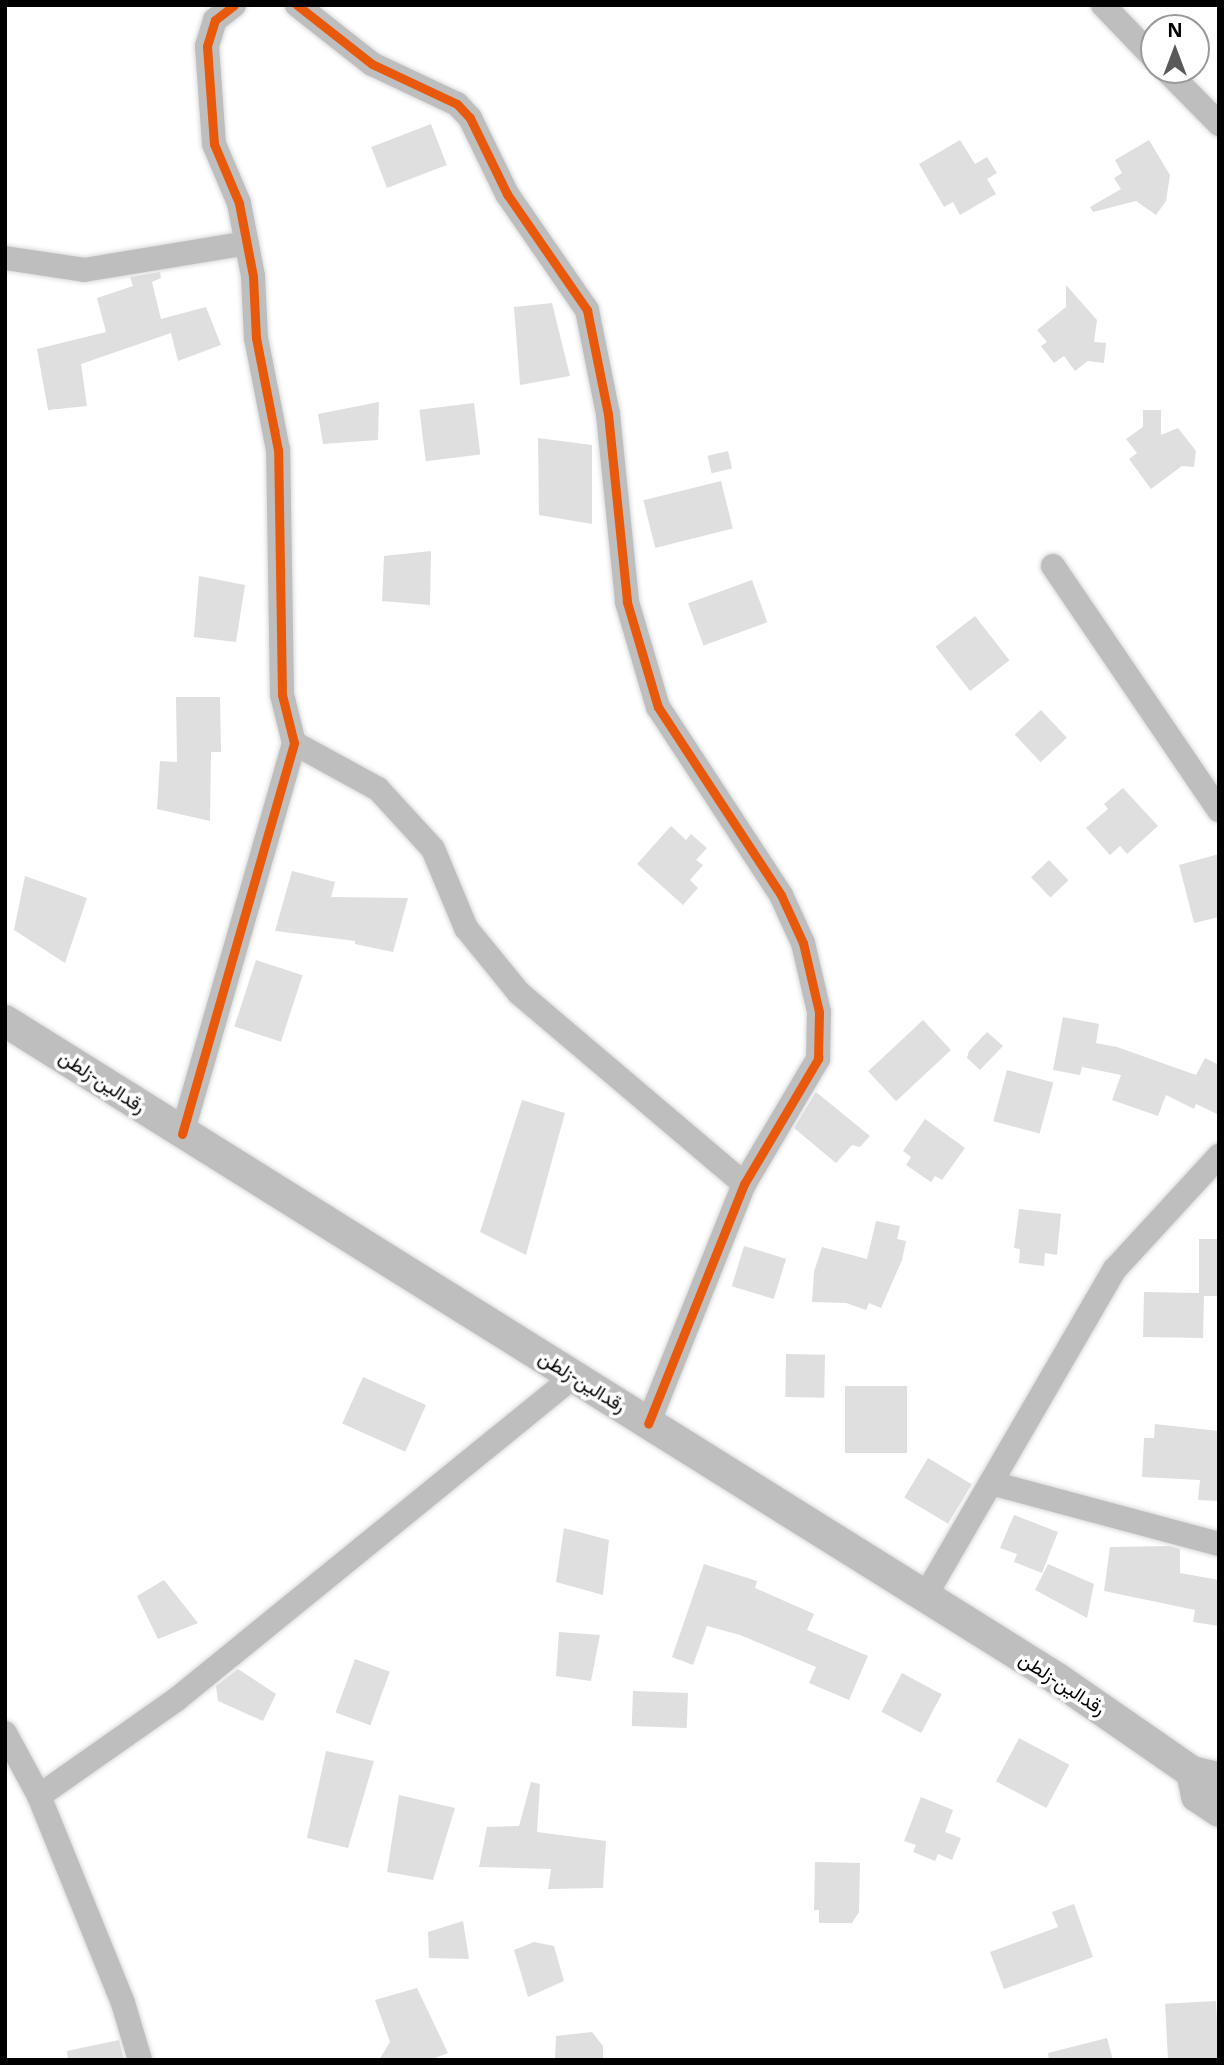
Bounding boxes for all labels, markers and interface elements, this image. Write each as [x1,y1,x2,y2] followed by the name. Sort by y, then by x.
[1140,14,1210,84] north arrow
[1167,17,1183,43] text: N
[55,1046,149,1118] street label: رقدالين-زلطن
[534,1346,630,1418] street label: رقدالين-زلطن
[1015,1648,1109,1720] street label: رقدالين-زلطن

